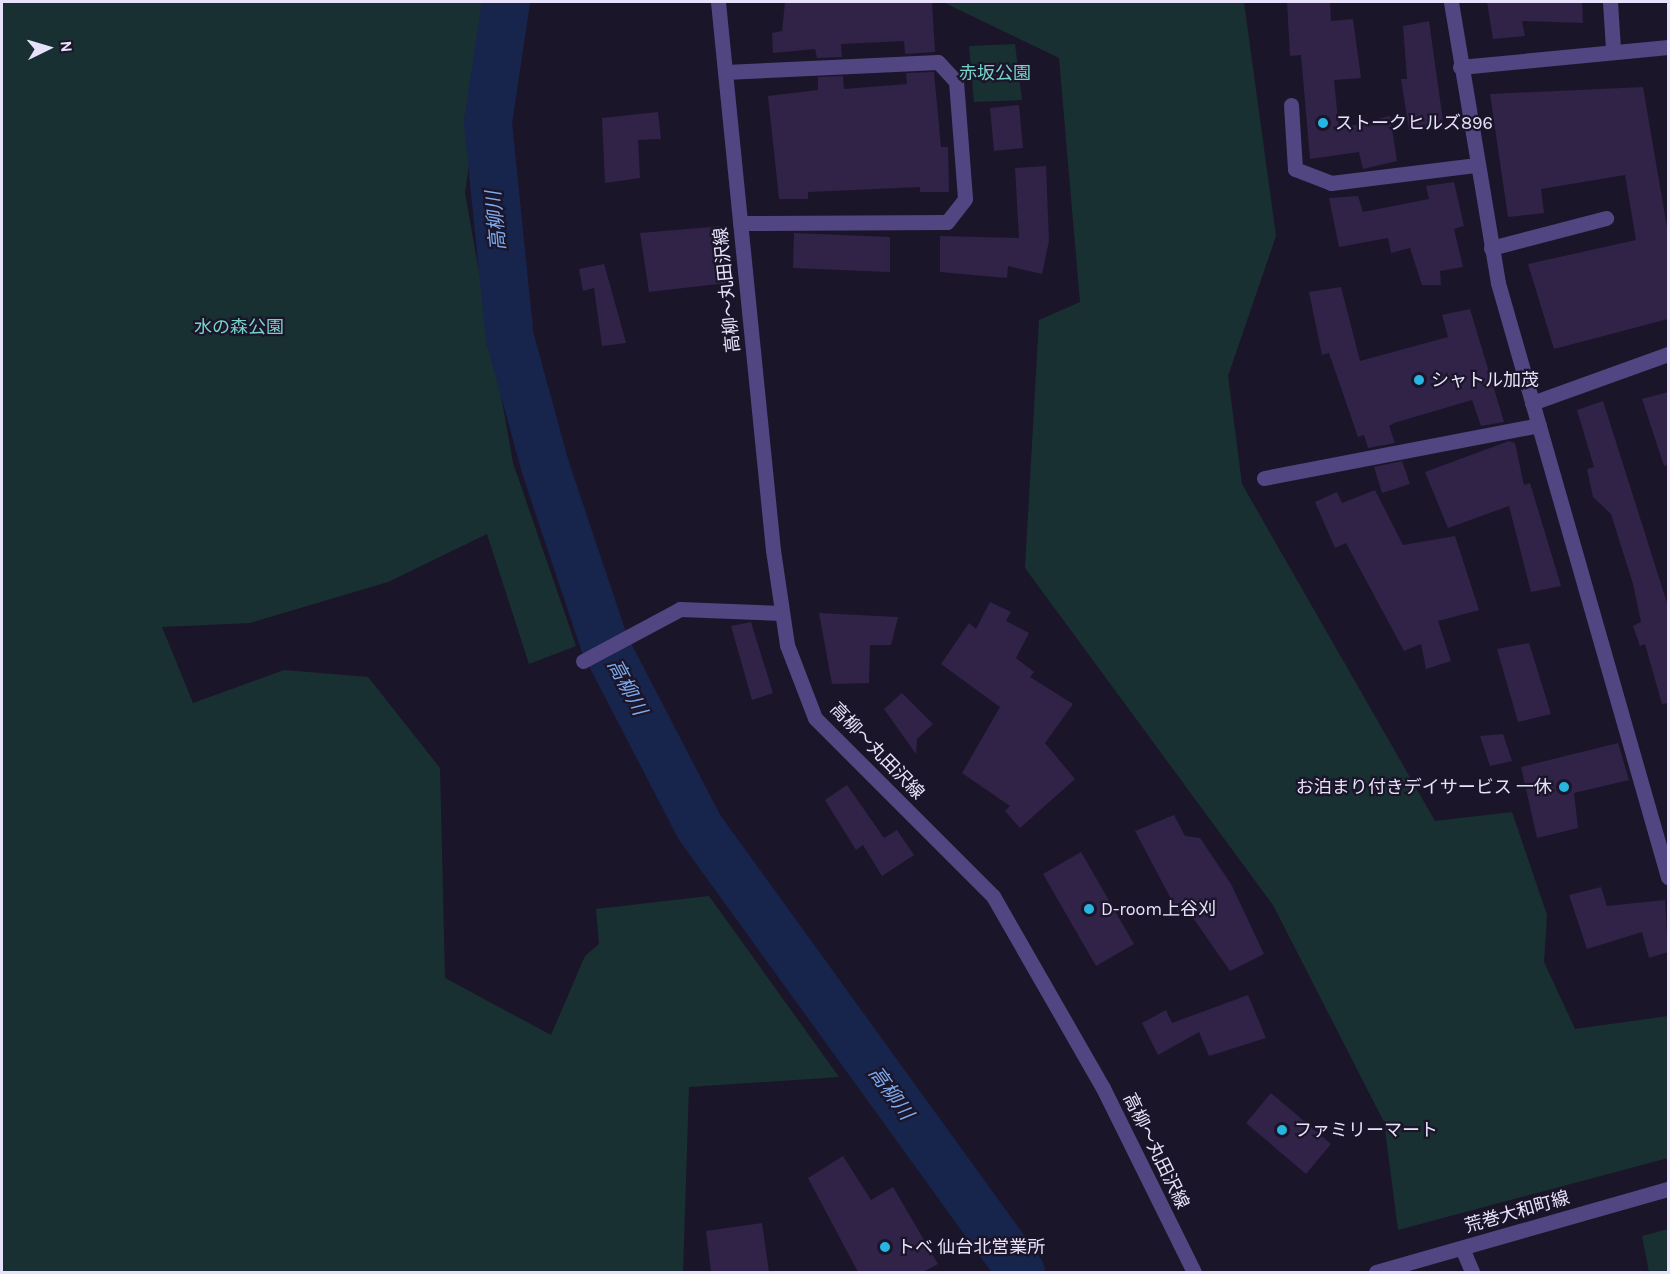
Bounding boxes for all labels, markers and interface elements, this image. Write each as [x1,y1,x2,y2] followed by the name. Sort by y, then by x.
[18,18,78,78] north arrow
[56,40,76,53] text: N
[959,62,1031,84] park label: 赤坂公園
[1335,112,1493,134] place label: ストークヒルズ896
[1316,116,1330,130] marker: ストークヒルズ896
[481,190,511,252] water label: 高柳川
[710,226,744,354] street label: 高柳～丸田沢線
[194,316,284,338] park label: 水の森公園
[1431,369,1539,391] place label: シャトル加茂
[1412,373,1426,387] marker: シャトル加茂
[602,655,652,719] water label: 高柳川
[825,698,929,804] street label: 高柳～丸田沢線
[1296,776,1552,798] place label: お泊まり付きデイサービス 一休
[1557,780,1571,794] marker: お泊まり付きデイサービス 一休
[1101,898,1216,920] place label: D-room上谷刈
[1082,902,1096,916] marker: D-room上谷刈
[864,1062,918,1124] water label: 高柳川
[1119,1090,1193,1212] street label: 高柳～丸田沢線
[1294,1119,1438,1141] place label: ファミリーマート
[1275,1123,1289,1137] marker: ファミリーマート
[1462,1187,1572,1237] street label: 荒巻大和町線
[897,1236,1045,1258] place label: トベ 仙台北営業所
[878,1240,892,1254] marker: トベ 仙台北営業所

